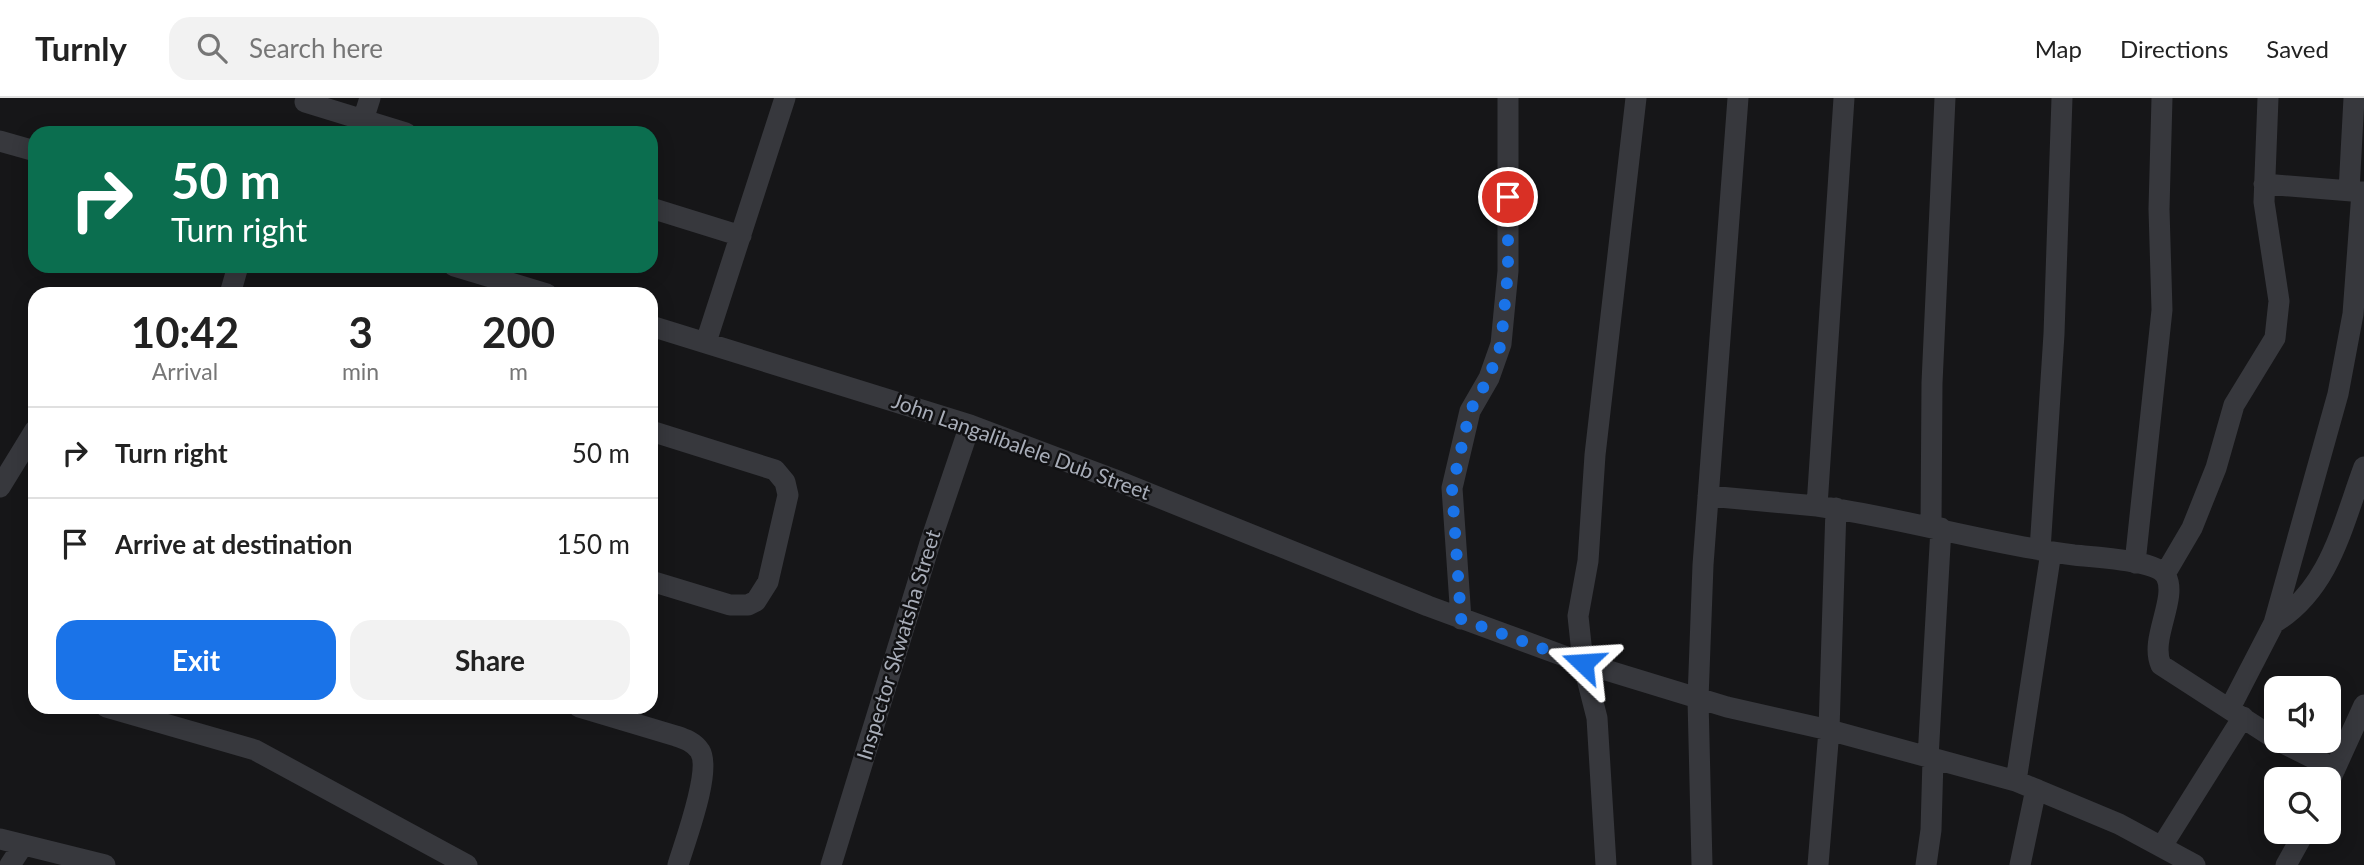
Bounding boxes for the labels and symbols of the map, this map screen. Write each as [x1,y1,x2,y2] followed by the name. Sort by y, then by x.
[1478,167,1538,227] pin
[889,387,1155,504] street label: John Langalibalele Dub Street
[851,526,945,763] street label: Inspector Skwatsha Street
[1546,626,1620,700] position arrow

